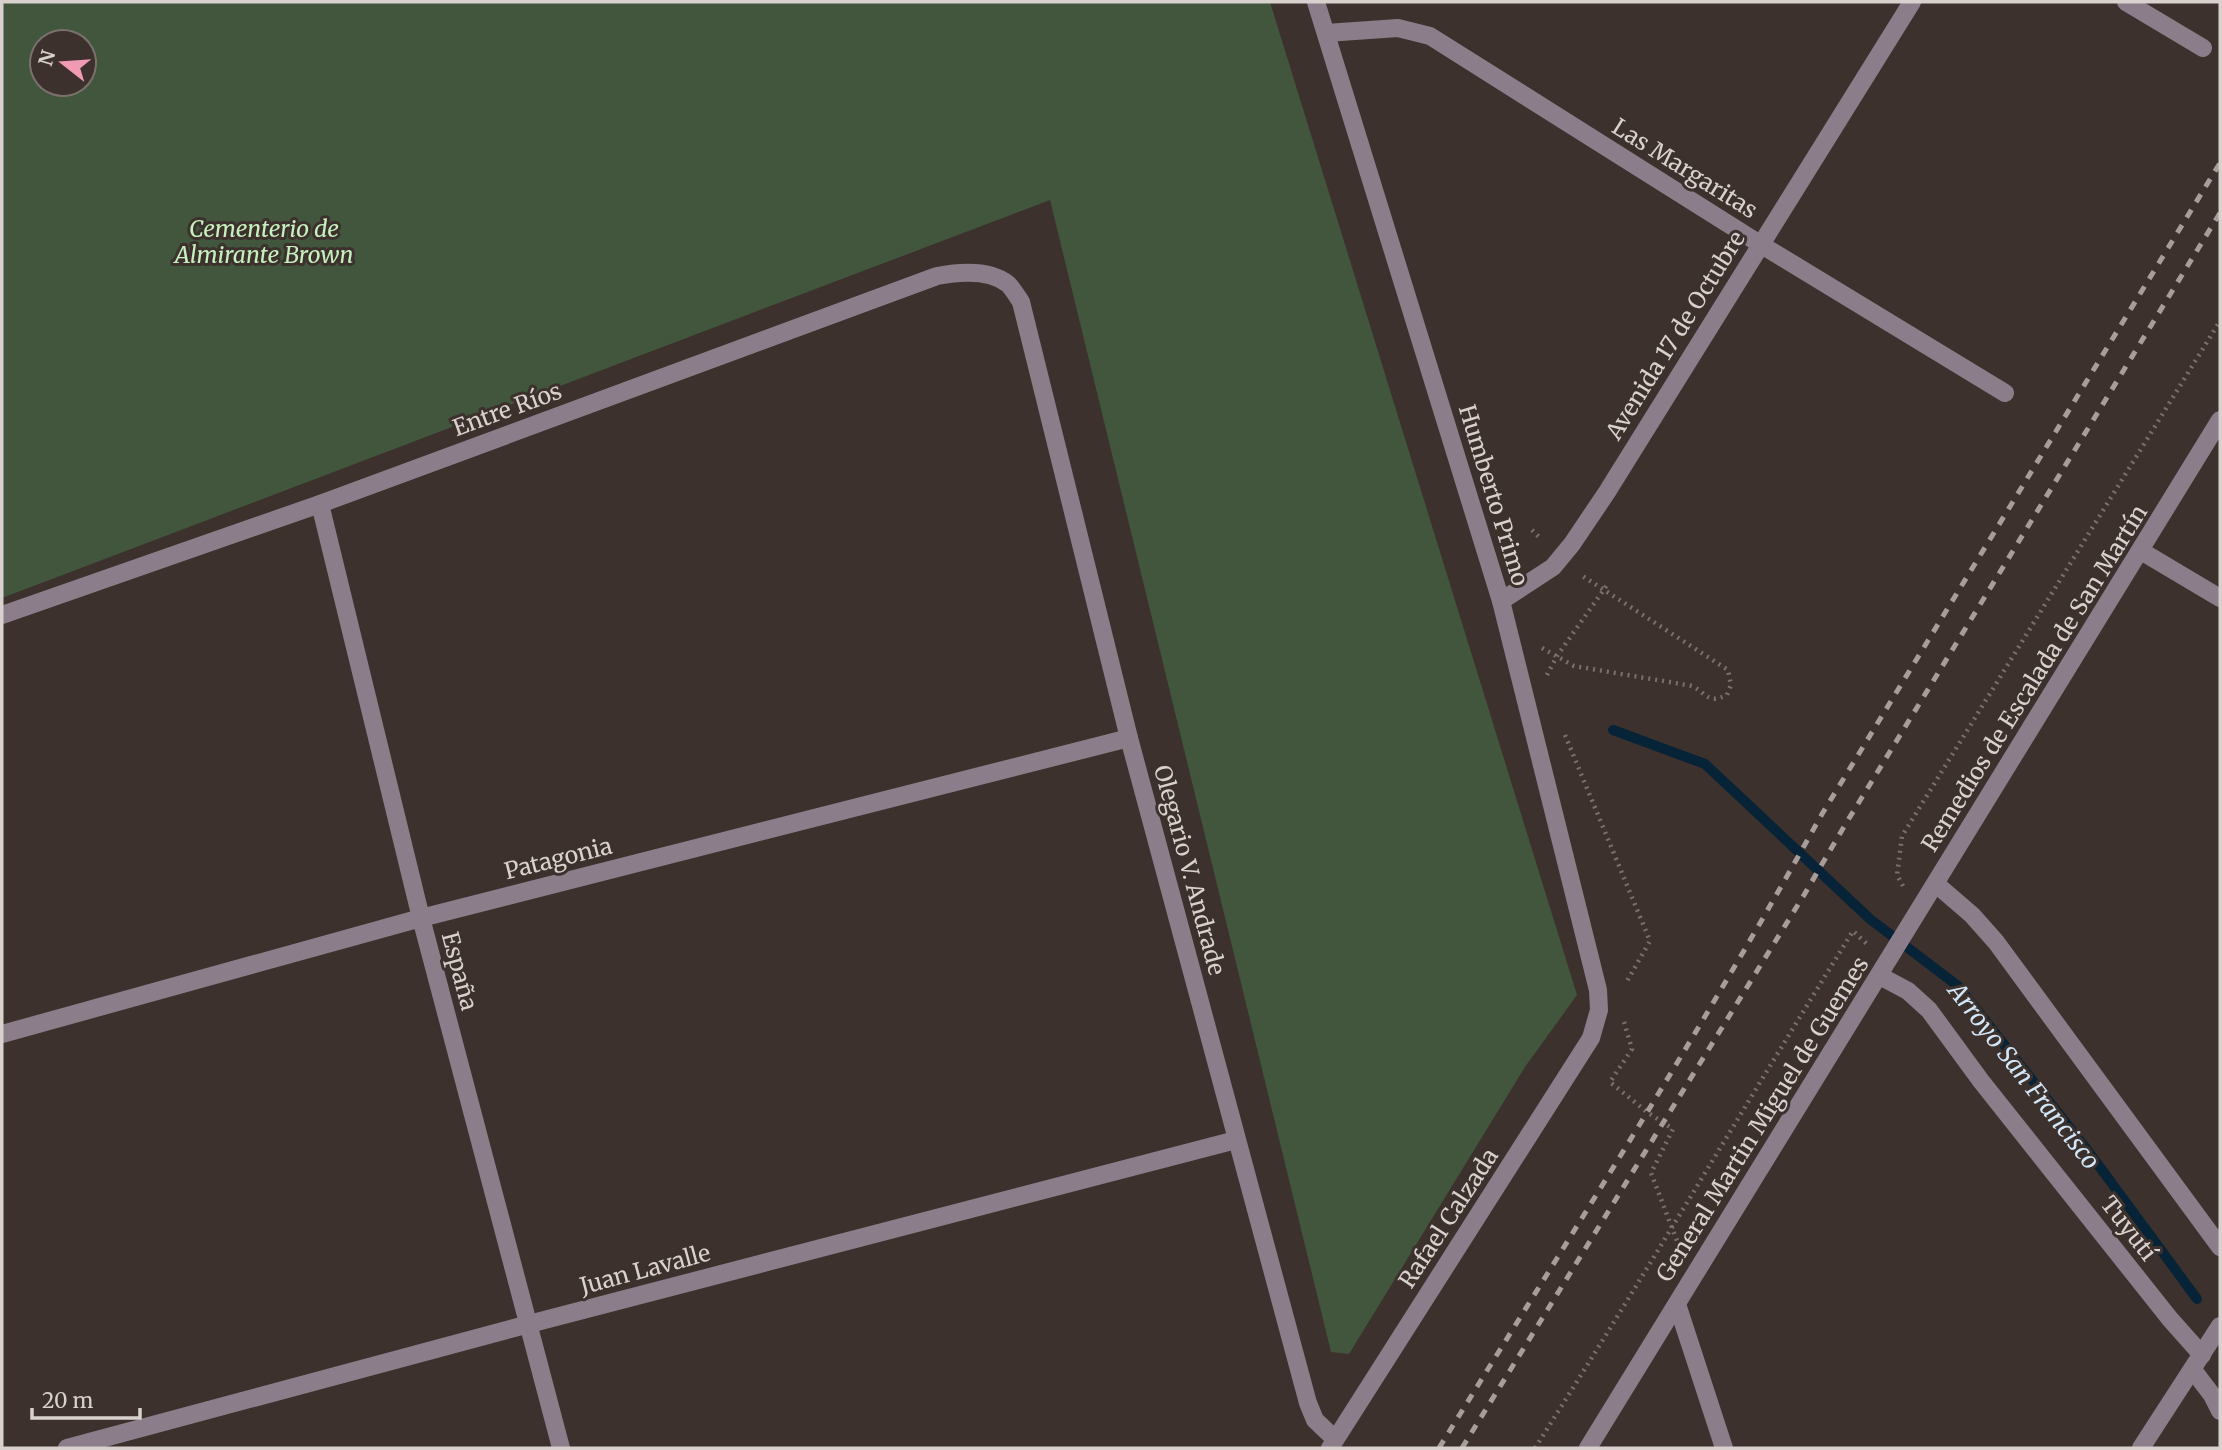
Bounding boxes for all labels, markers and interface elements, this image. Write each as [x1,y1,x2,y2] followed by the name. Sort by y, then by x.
[28,28,98,98] north arrow
[33,47,60,69] text: N
[1607,112,1763,224] street label: Las Margaritas
[173,214,353,269] park label: Cementerio de Almirante Brown
[1598,225,1751,446] street label: Avenida 17 de Octubre
[449,376,565,442] street label: Entre Ríos
[1453,401,1535,589] street label: Humberto Primo
[1915,499,2153,857] street label: Remedios de Escalada de San Martín
[1148,762,1232,978] street label: Olegario V. Andrade
[501,831,615,885] street label: Patagonia
[436,928,484,1014] street label: España
[1650,951,1874,1287] street label: General Martin Miguel de Guemes
[1940,975,2107,1176] water label: Arroyo San Francisco
[1392,1143,1504,1293] street label: Rafael Calzada
[2095,1190,2164,1267] street label: Tuyutí
[576,1238,713,1301] street label: Juan Lavalle
[32,1376,140,1420] scale bar
[42,1387,94,1414] text: 20 m

